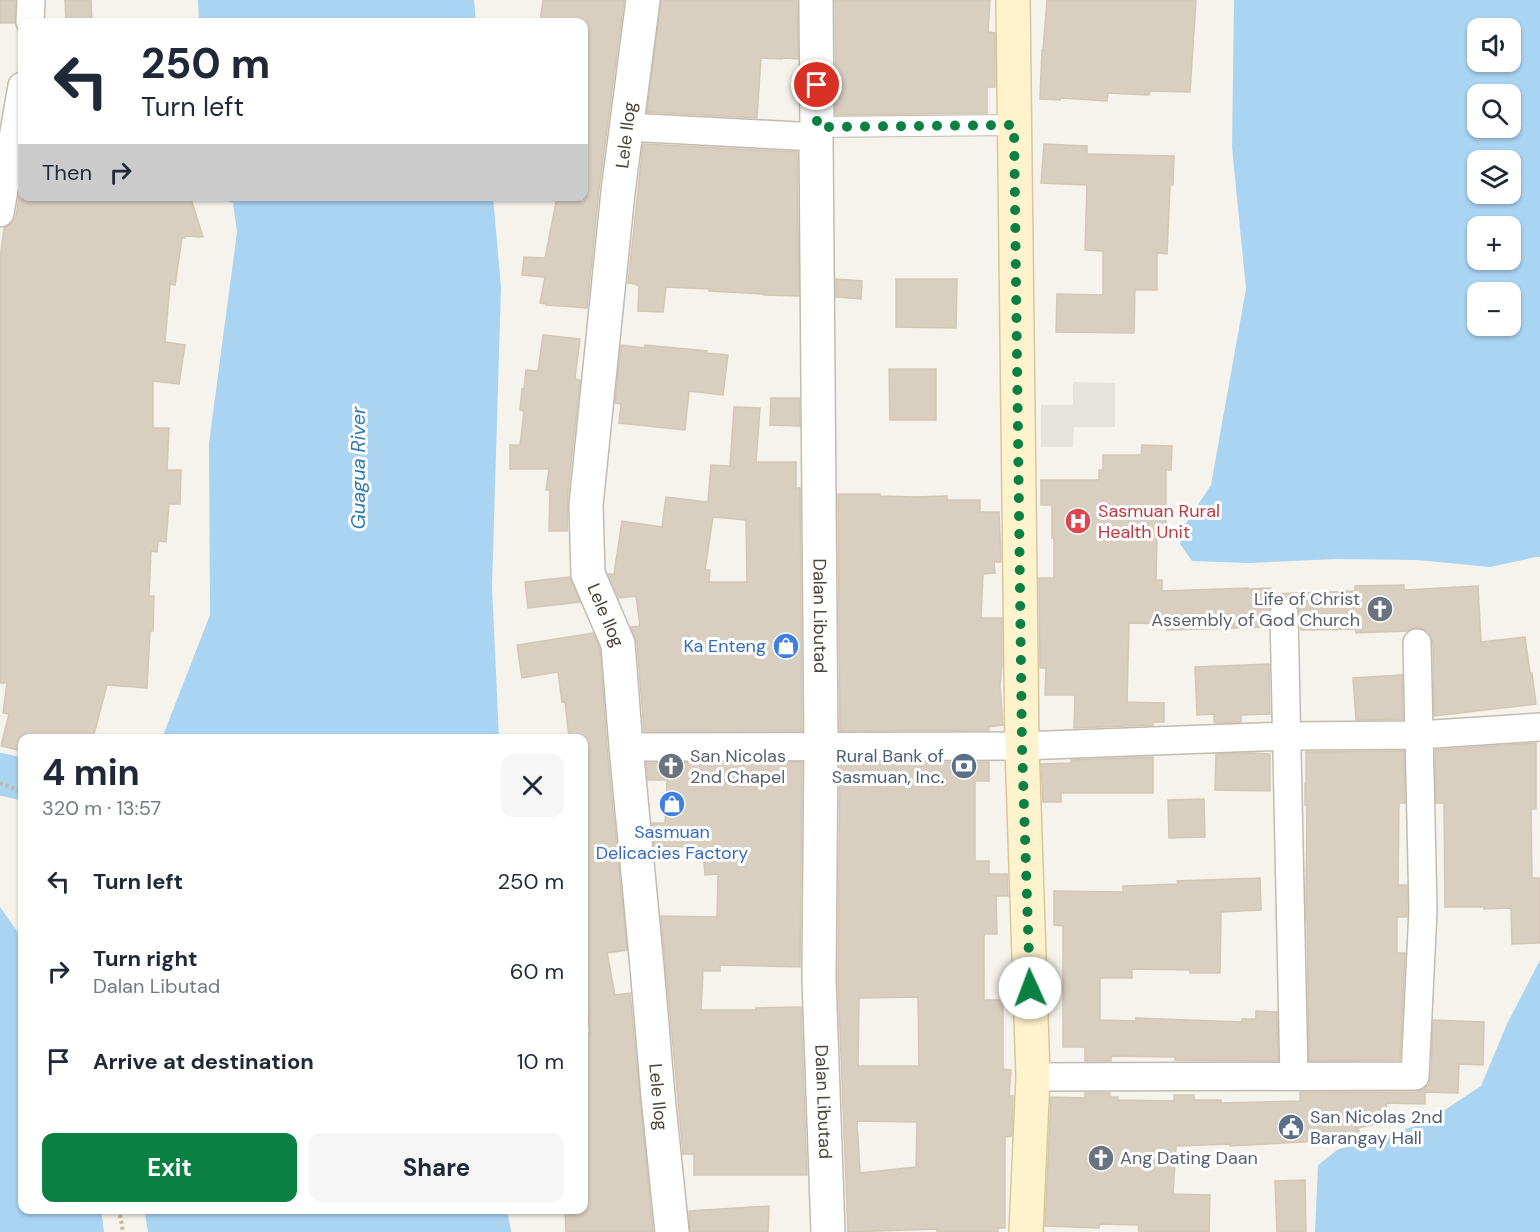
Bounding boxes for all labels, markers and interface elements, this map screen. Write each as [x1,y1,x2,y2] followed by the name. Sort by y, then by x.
[1467,18,1521,336] map controls
[1467,18,1521,72] button: sound
[141,36,270,91] text: 250 m
[42,42,120,120] icon: left
[791,59,842,110] pin
[800,68,833,101] icon: arrive
[1467,84,1521,138] button: search
[141,89,244,124] text: Turn left
[610,100,642,170] street label: Lele Ilog
[1467,150,1521,204] button: layers
[104,156,137,189] icon: right
[42,158,92,187] text: Then
[1467,216,1521,270] button: +
[1467,282,1521,336] button: −
[345,406,371,530] water label: Guagua River
[1098,499,1220,544] place label: Sasmuan Rural Health Unit
[1063,506,1093,536] hospital icon: Sasmuan Rural Health Unit
[807,558,832,673] street label: Dalan Libutad
[581,580,630,651] street label: Lele Ilog
[1151,587,1360,632] place label: Life of Christ Assembly of God Church
[1365,594,1395,624] church icon: Life of Christ Assembly of God Church
[771,631,801,661] shop icon: Ka Enteng
[683,634,766,658] place label: Ka Enteng
[690,744,786,789] place label: San Nicolas 2nd Chapel
[832,744,944,789] place label: Rural Bank of Sasmuan, Inc.
[42,749,140,796] text: 4 min
[656,751,686,781] church icon: San Nicolas 2nd Chapel
[949,751,979,781] bank icon: Rural Bank of Sasmuan, Inc.
[501,754,564,817] button: close
[657,789,687,819] shop icon: Sasmuan Delicacies Factory
[42,795,161,821] text: 320 m · 13:57
[596,820,748,865] place label: Sasmuan Delicacies Factory
[42,865,75,898] icon: left
[93,867,183,896] text: Turn left
[497,867,564,896] text: 250 m
[93,944,198,973] text: Turn right
[42,955,75,988] icon: right
[998,956,1062,1020] position arrow
[510,957,564,986] text: 60 m
[93,973,220,999] text: Dalan Libutad
[809,1044,837,1160] street label: Dalan Libutad
[42,1045,75,1078] icon: arrive
[93,1047,314,1076] text: Arrive at destination
[517,1047,564,1076] text: 10 m
[643,1062,673,1131] street label: Lele Ilog
[1310,1105,1443,1150] place label: San Nicolas 2nd Barangay Hall
[1276,1112,1306,1142] public building icon: San Nicolas 2nd Barangay Hall
[42,1133,297,1202] button: Exit
[309,1133,564,1202] button: Share
[1086,1143,1116,1173] church icon: Ang Dating Daan
[1120,1146,1258,1170] place label: Ang Dating Daan

